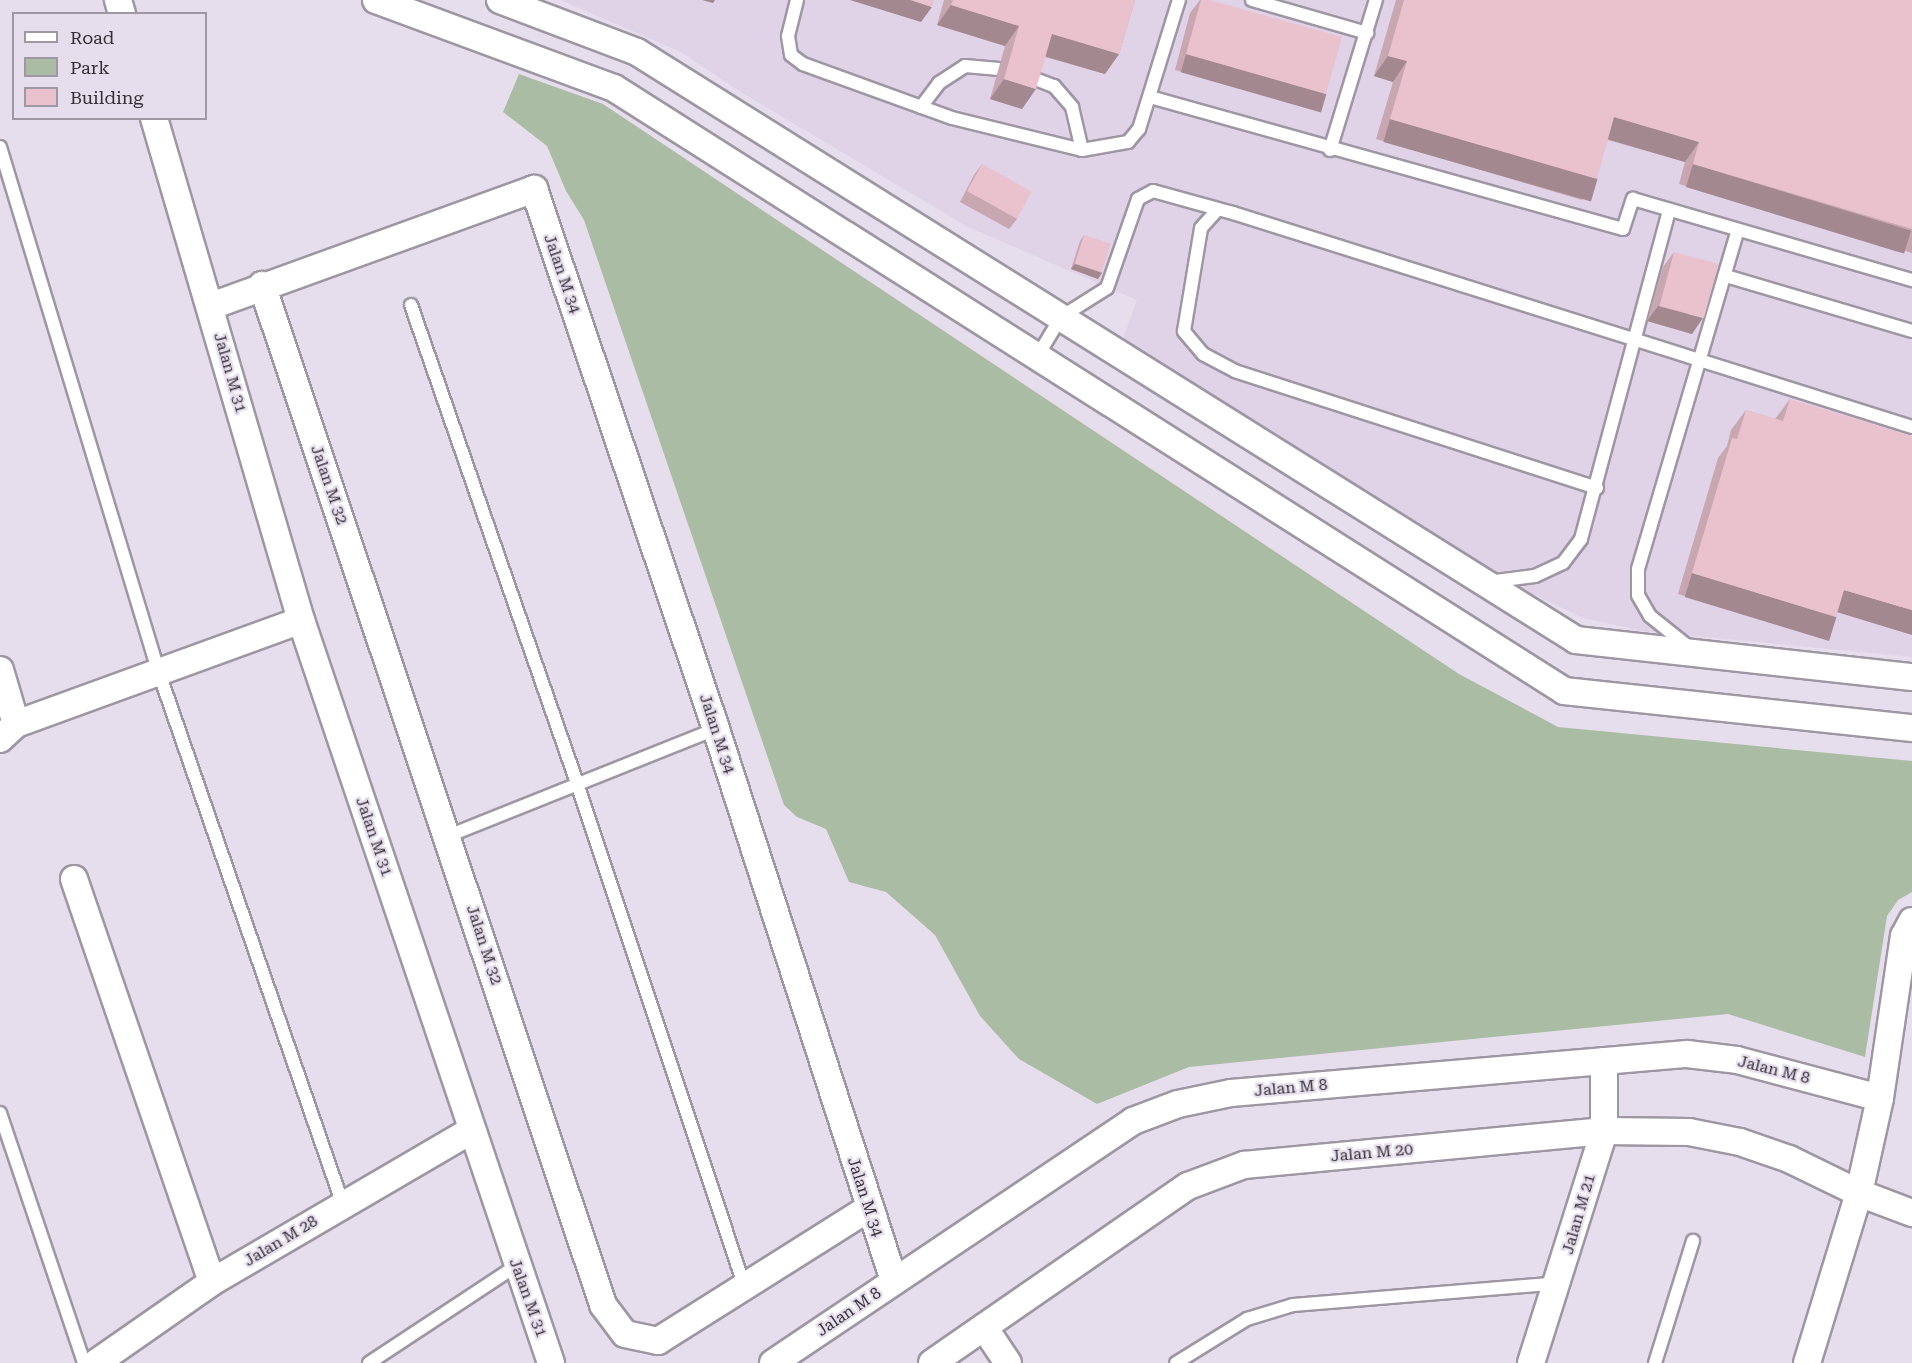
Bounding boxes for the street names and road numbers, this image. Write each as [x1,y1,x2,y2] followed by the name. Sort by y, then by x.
[539,232,585,316] street label: Jalan M 34
[209,331,251,415] street label: Jalan M 31
[306,443,352,527] street label: Jalan M 32
[695,692,739,776] street label: Jalan M 34
[351,795,397,879] street label: Jalan M 31
[462,903,506,987] street label: Jalan M 32
[1736,1052,1812,1088] street label: Jalan M 8
[1254,1075,1328,1101] street label: Jalan M 8
[1330,1140,1414,1166] street label: Jalan M 20
[843,1155,887,1239] street label: Jalan M 34
[1558,1172,1600,1256] street label: Jalan M 21
[241,1212,321,1270] street label: Jalan M 28
[505,1256,551,1340] street label: Jalan M 31
[813,1283,885,1341] street label: Jalan M 8

